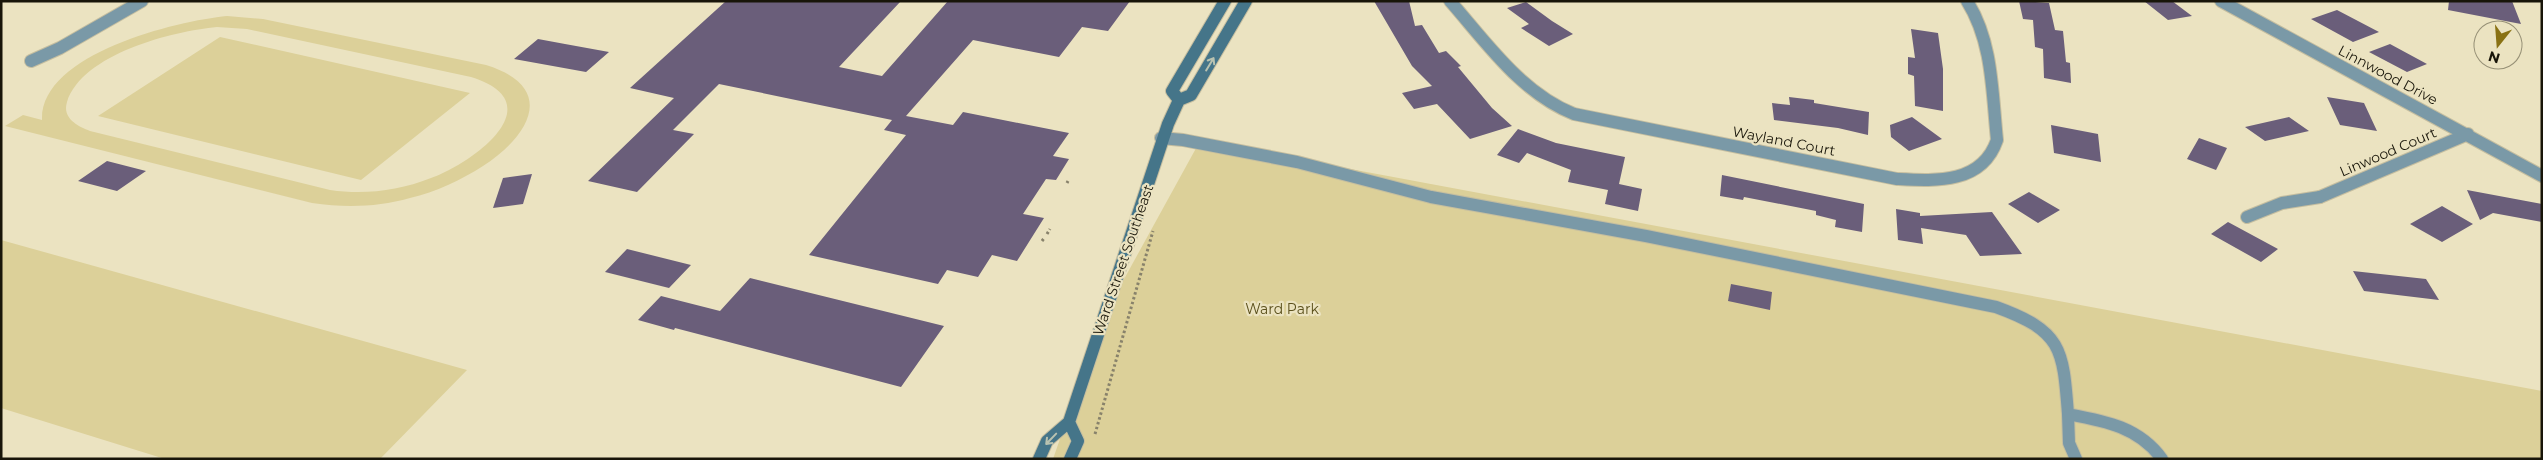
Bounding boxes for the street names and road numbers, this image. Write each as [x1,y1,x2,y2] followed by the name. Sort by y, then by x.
[2335,41,2441,109] street label: Linnwood Drive
[1731,122,1837,160] street label: Wayland Court
[2337,123,2439,180] street label: Linwood Court
[1089,182,1157,338] street label: Ward Street Southeast

